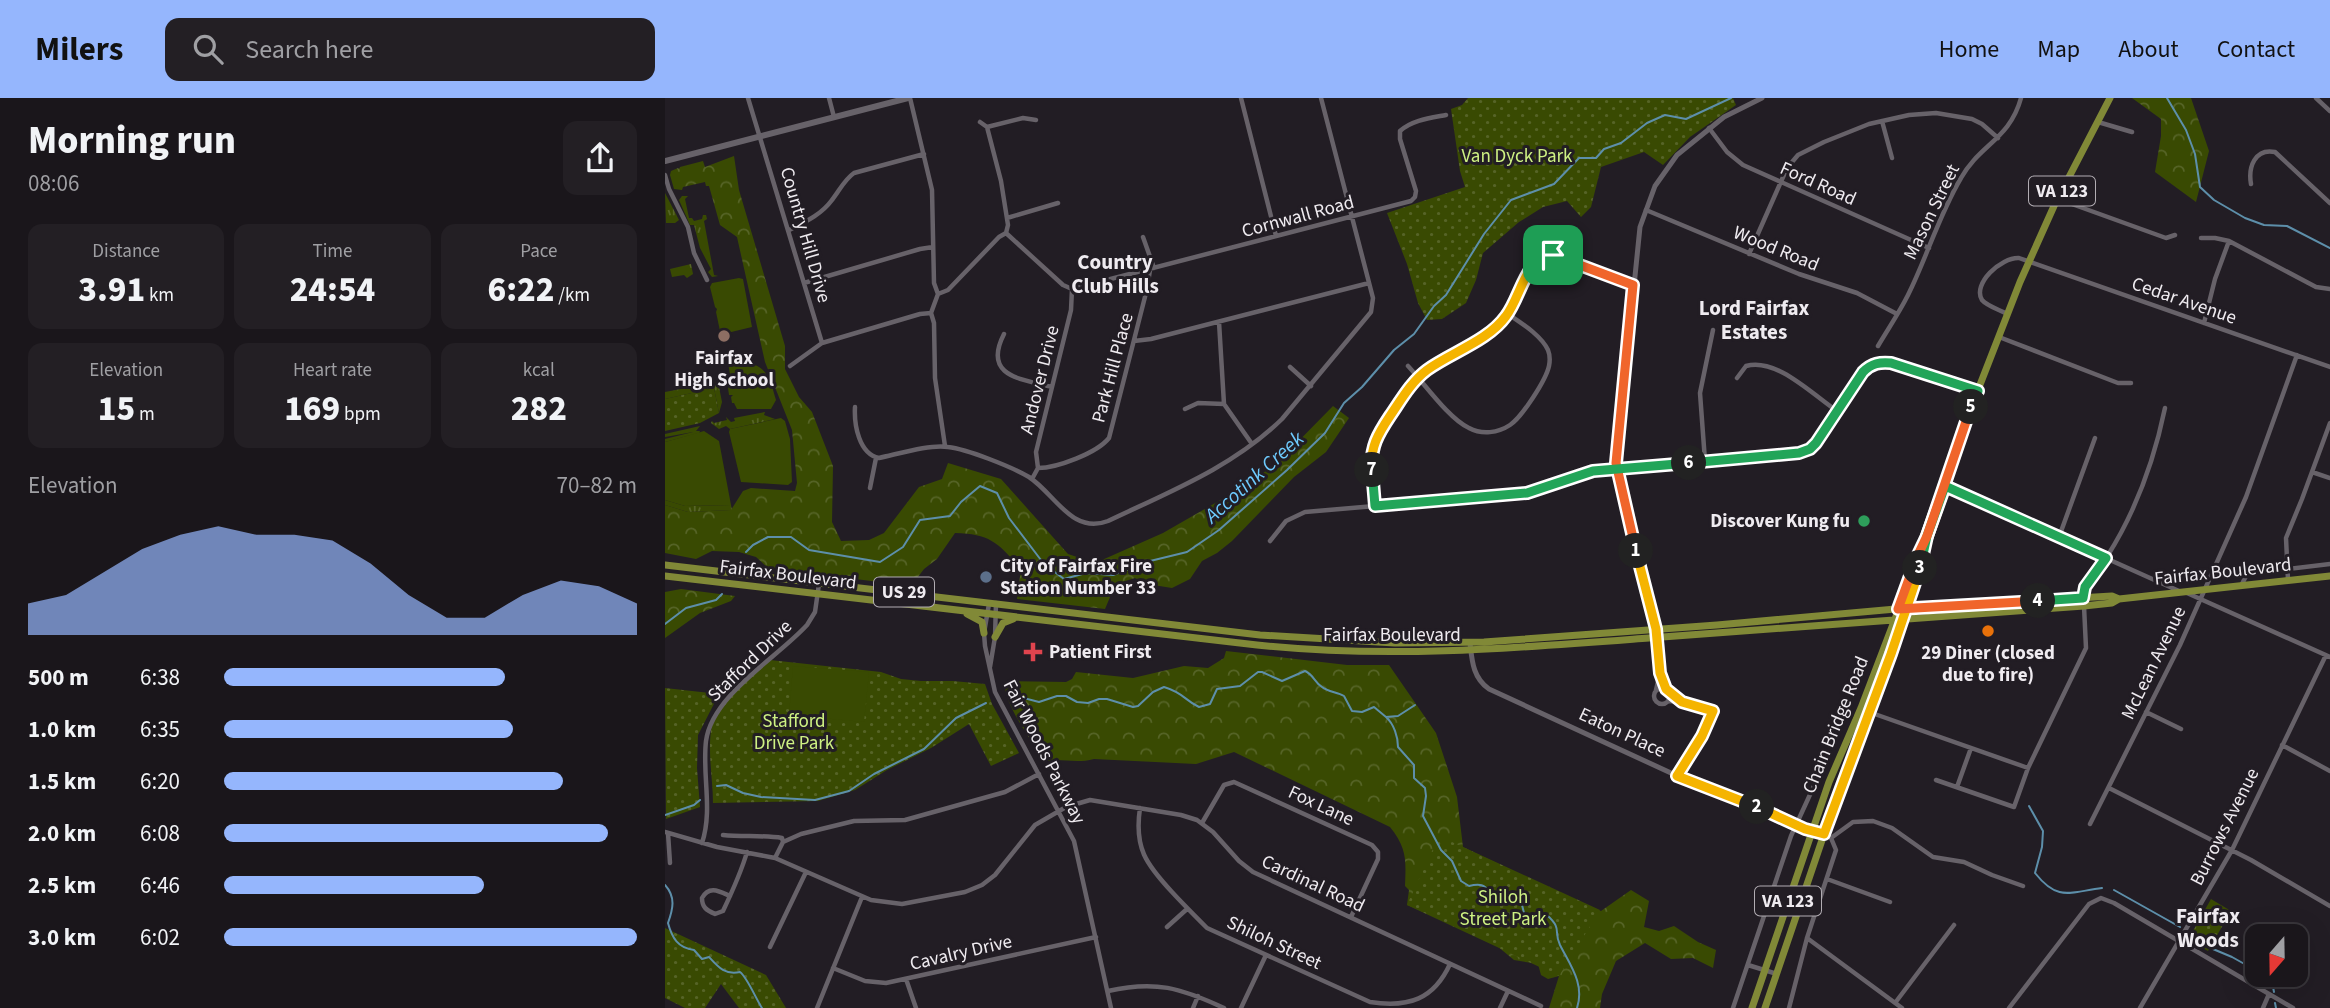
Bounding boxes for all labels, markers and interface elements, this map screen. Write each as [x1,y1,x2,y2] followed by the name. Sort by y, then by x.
[165,18,655,81] search box
[35,26,123,73] text: Milers
[189,30,227,68] icon: search
[245,31,373,68] text: Search here
[1939,32,1999,67] text: Home
[2037,32,2080,67] text: Map
[2118,32,2179,67] text: About
[2217,32,2295,67] text: Contact
[28,114,236,168] text: Morning run
[563,121,637,195] button: share
[1461,143,1573,170] park label: Van Dyck Park
[1776,155,1860,213] street label: Ford Road
[1897,159,1967,264] street label: Mason Street
[773,164,837,306] street label: Country Hill Drive
[28,167,79,200] text: 08:06
[2029,176,2095,206] road number: VA 123
[1239,189,1357,245] street label: Cornwall Road
[1729,220,1823,278] street label: Wood Road
[1523,225,1583,285] pin
[1534,236,1572,274] icon: arrive
[92,238,160,265] text: Distance
[312,238,353,265] text: Time
[520,238,557,265] text: Pace
[1071,247,1159,301] district label: Country Club Hills
[78,265,145,315] text: 3.91
[290,265,375,315] text: 24:54
[488,265,554,315] text: 6:22
[2128,270,2240,332] street label: Cedar Avenue
[145,282,174,309] text: km
[554,282,590,309] text: /km
[1699,293,1810,347] district label: Lord Fairfax Estates
[1085,310,1141,426] street label: Park Hill Place
[1013,323,1067,437] street label: Andover Drive
[716,328,732,344] marker: Fairfax High School
[674,345,774,394] place label: Fairfax High School
[89,357,163,384] text: Elevation
[293,357,372,384] text: Heart rate
[523,357,555,384] text: kcal
[98,384,135,434] text: 15
[284,384,340,434] text: 169
[511,384,567,434] text: 282
[1953,390,1989,424] pin: 5
[1965,393,1976,420] text: 5
[135,401,155,428] text: m
[340,401,381,428] text: bpm
[1196,423,1311,531] water label: Accotink Creek
[1671,446,1707,480] pin: 6
[1683,449,1694,476] text: 6
[1355,452,1389,488] pin: 7
[1366,456,1377,483] text: 7
[28,469,118,502] text: Elevation
[557,469,637,502] text: 70–82 m
[1710,508,1850,535] place label: Discover Kung fu
[1856,513,1872,529] marker: Discover Kung fu
[1619,533,1653,568] pin: 1
[1630,537,1641,564] text: 1
[1903,550,1937,586] pin: 3
[2153,551,2293,593] street label: Fairfax Boulevard
[718,553,858,597] street label: Fairfax Boulevard
[1000,553,1156,602] place label: City of Fairfax Fire Station Number 33
[1914,554,1925,581] text: 3
[978,569,994,585] marker: City of Fairfax Fire Station Number 33
[874,578,934,606] road number: US 29
[2021,584,2055,618] pin: 4
[2032,587,2043,614] text: 4
[2115,602,2193,724] street label: McLean Avenue
[702,614,798,708] street label: Stafford Drive
[1323,622,1461,649] street label: Fairfax Boulevard
[1980,623,1996,639] marker: 29 Diner (closed due to fire)
[1049,639,1152,666] place label: Patient First
[1921,640,2055,689] place label: 29 Diner (closed due to fire)
[1023,642,1043,662] marker: Patient First
[1796,652,1876,798] street label: Chain Bridge Road
[28,661,89,694] text: 500 m
[140,661,180,694] text: 6:38
[996,675,1092,829] street label: Fair Woods Parkway
[1574,701,1670,765] street label: Eaton Place
[754,708,835,757] park label: Stafford Drive Park
[28,713,96,746] text: 1.0 km
[140,713,180,746] text: 6:35
[2184,764,2266,890] street label: Burrows Avenue
[28,765,96,798] text: 1.5 km
[140,765,180,798] text: 6:20
[1284,779,1358,833] street label: Fox Lane
[1739,790,1775,824] pin: 2
[1751,793,1762,820] text: 2
[28,817,96,850] text: 2.0 km
[140,817,180,850] text: 6:08
[1257,848,1369,920] street label: Cardinal Road
[28,869,96,902] text: 2.5 km
[140,869,180,902] text: 6:46
[1460,884,1547,933] park label: Shiloh Street Park
[1755,886,1821,916] road number: VA 123
[2176,901,2240,955] district label: Fairfax Woods
[1222,909,1326,977] street label: Shiloh Street
[28,921,96,954] text: 3.0 km
[140,921,180,954] text: 6:02
[2245,924,2308,987] north arrow
[2245,924,2308,987] map controls
[907,928,1015,978] street label: Cavalry Drive

